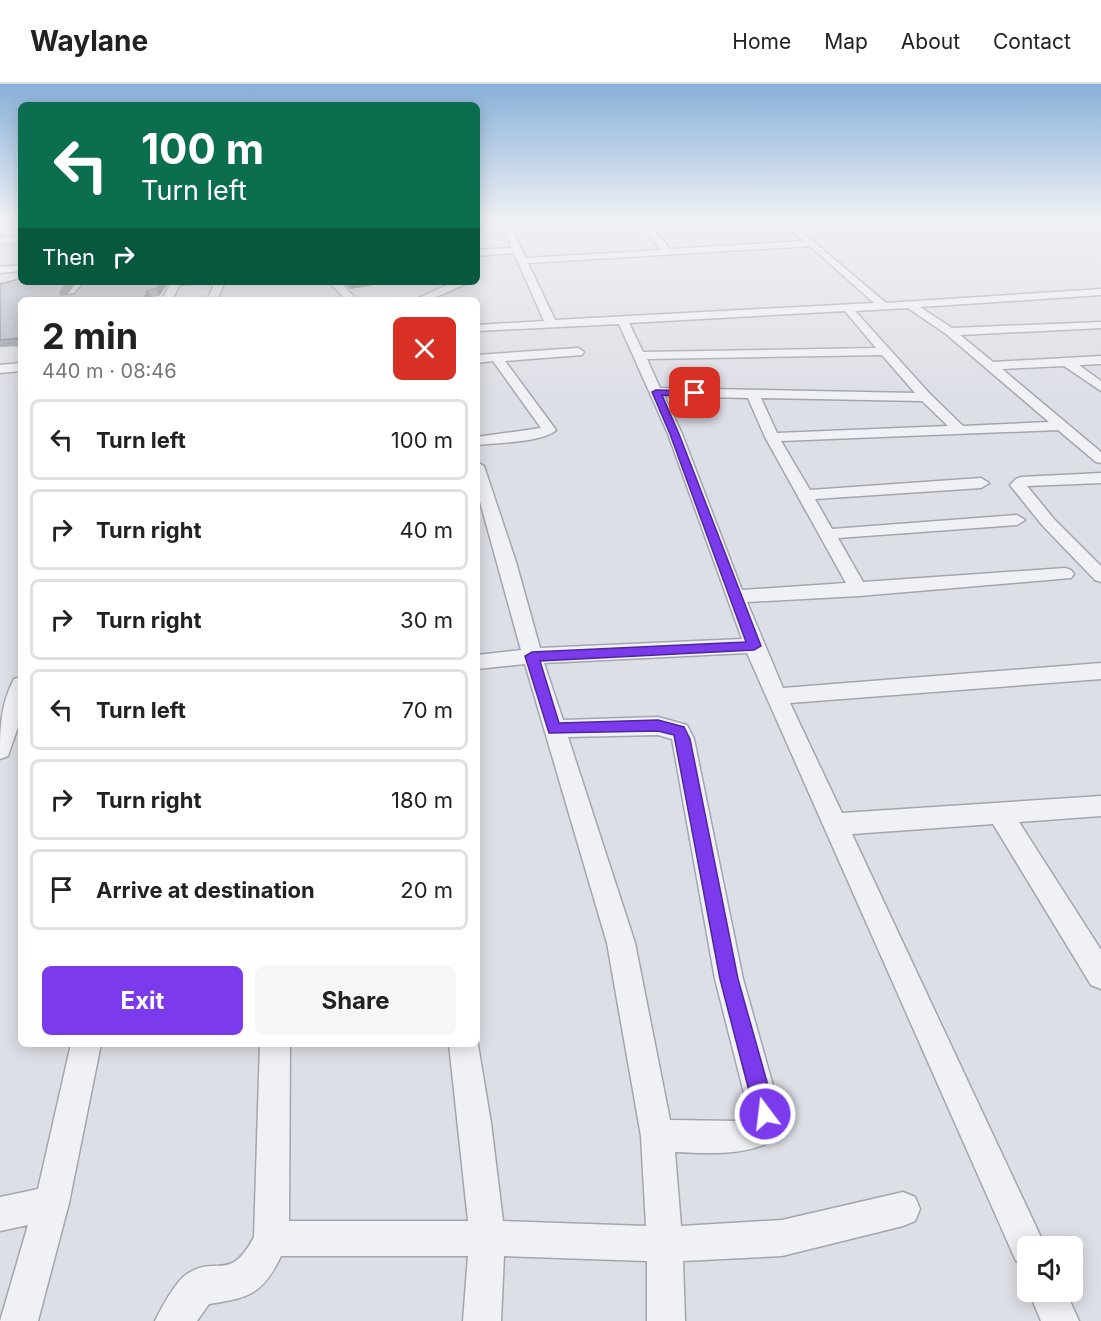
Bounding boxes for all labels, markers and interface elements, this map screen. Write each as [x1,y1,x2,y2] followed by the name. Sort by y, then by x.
[30,24,148,58] text: Waylane
[732,29,791,54] text: Home
[824,29,868,54] text: Map
[901,29,960,54] text: About
[993,29,1071,54] text: Contact
[141,123,264,174] text: 100 m
[42,126,120,204] icon: left
[141,174,247,207] text: Turn left
[107,240,140,273] icon: right
[42,244,95,270] text: Then
[42,314,138,358] text: 2 min
[393,317,456,380] button: close
[42,359,177,383] text: 440 m · 08:46
[669,367,720,418] pin
[678,376,711,409] icon: arrive
[45,423,78,456] icon: left
[96,427,186,453] text: Turn left
[391,427,453,453] text: 100 m
[45,513,78,546] icon: right
[96,517,202,543] text: Turn right
[399,517,453,543] text: 40 m
[45,603,78,636] icon: right
[96,607,202,633] text: Turn right
[400,607,453,633] text: 30 m
[45,693,78,726] icon: left
[96,697,186,723] text: Turn left
[402,697,453,723] text: 70 m
[45,783,78,816] icon: right
[96,787,202,813] text: Turn right
[391,787,453,813] text: 180 m
[45,873,78,906] icon: arrive
[96,877,315,903] text: Arrive at destination
[400,877,453,903] text: 20 m
[42,966,243,1035] button: Exit
[255,966,456,1035] button: Share
[733,1082,797,1146] position arrow
[1017,1236,1083,1302] map controls
[1017,1236,1083,1302] button: sound

